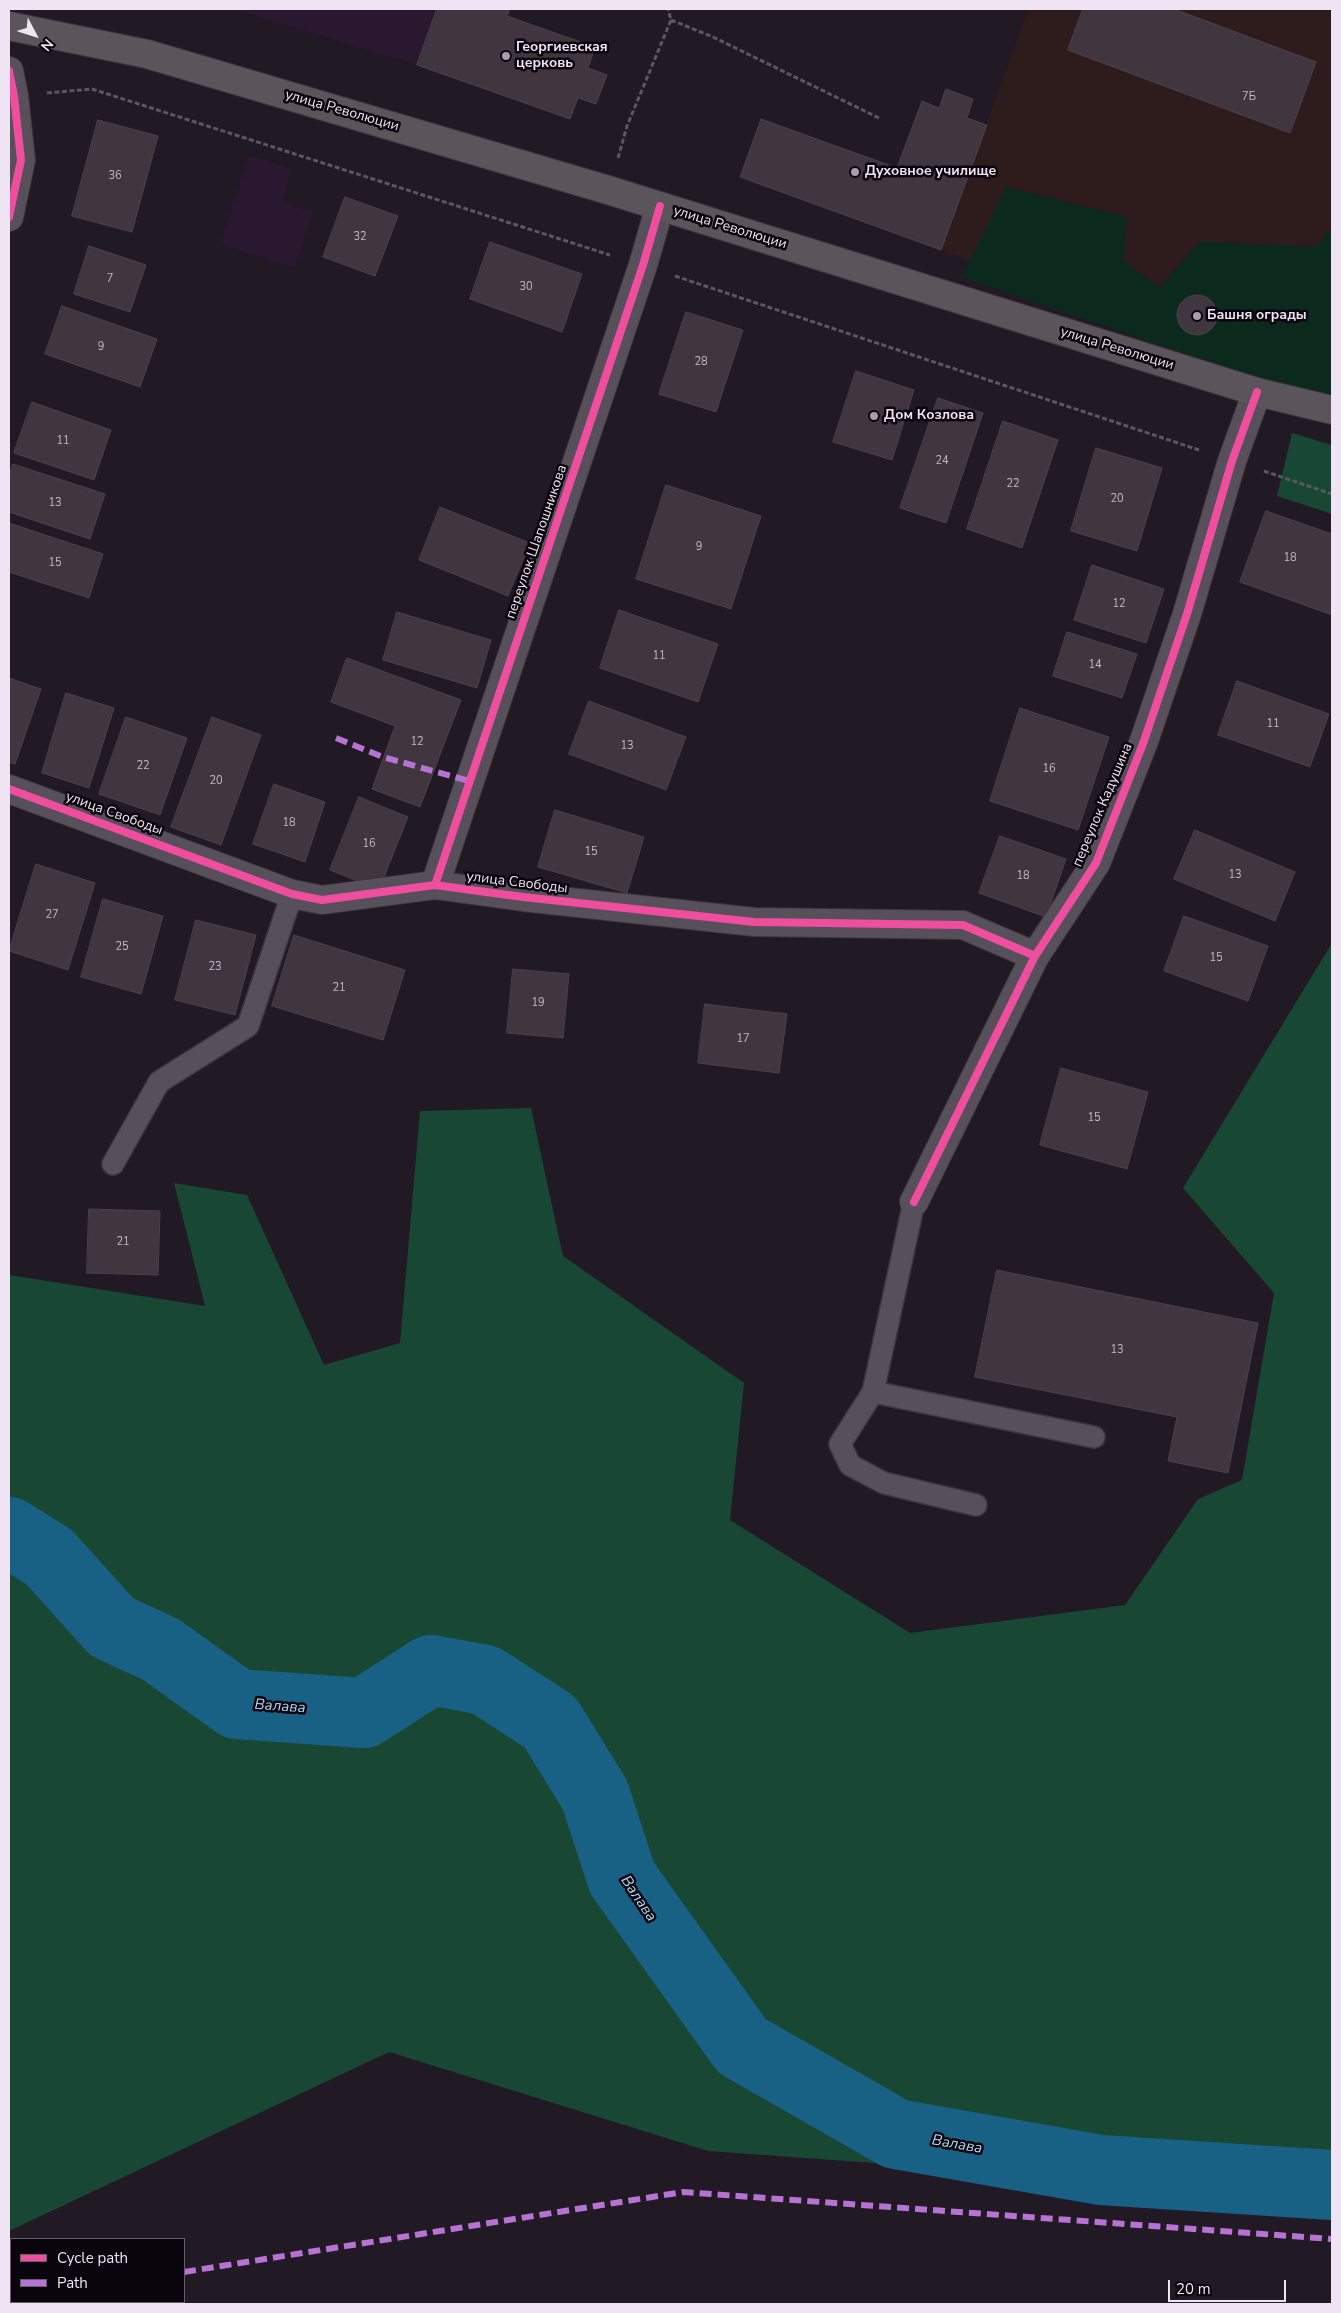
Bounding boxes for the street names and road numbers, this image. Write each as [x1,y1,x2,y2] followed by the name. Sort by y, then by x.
[283,87,401,135] street label: улица Революции
[671,203,789,253] street label: улица Революции
[1058,324,1176,374] street label: улица Революции
[503,463,571,621] street label: переулок Шапошникова
[1069,741,1137,869] street label: переулок Кадушина
[63,789,165,839] street label: улица Свободы
[465,868,569,898] street label: улица Свободы

